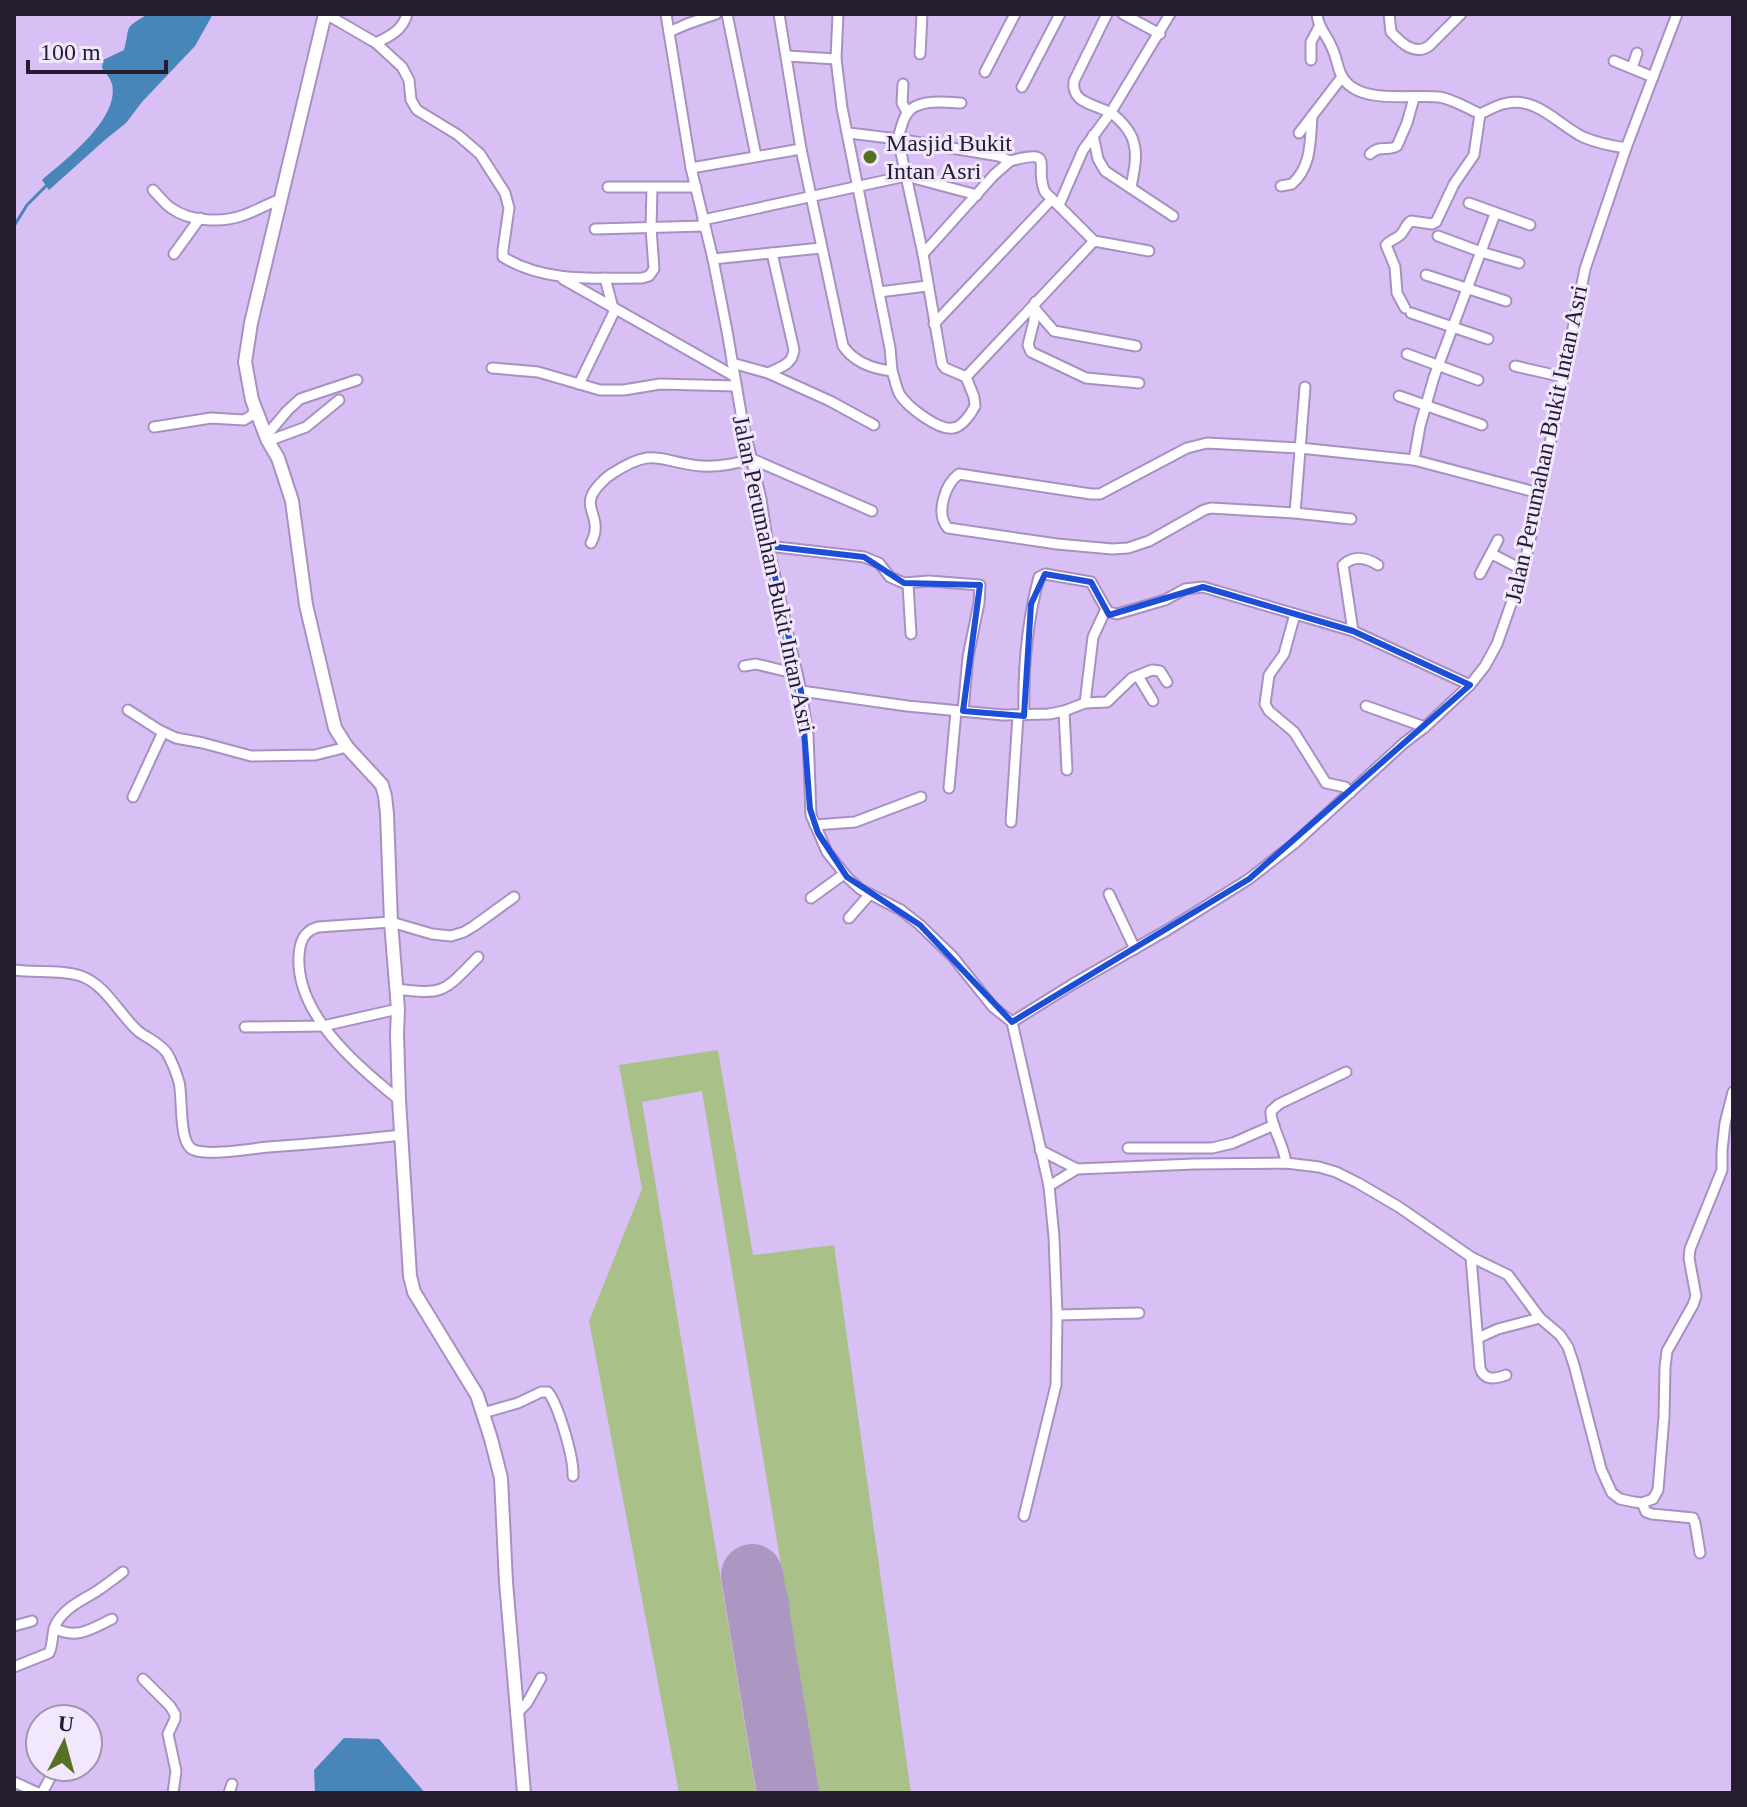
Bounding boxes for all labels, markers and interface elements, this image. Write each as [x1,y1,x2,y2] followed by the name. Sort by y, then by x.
[28,24,166,74] scale bar
[40,39,101,65] text: 100 m
[886,130,1012,184] place label: Masjid Bukit Intan Asri
[861,148,879,166] marker: Masjid Bukit Intan Asri
[1500,283,1592,605] street label: Jalan Perumahan Bukit Intan Asri
[728,413,820,735] street label: Jalan Perumahan Bukit Intan Asri
[24,1703,104,1783] north arrow
[57,1710,75,1737] text: U

